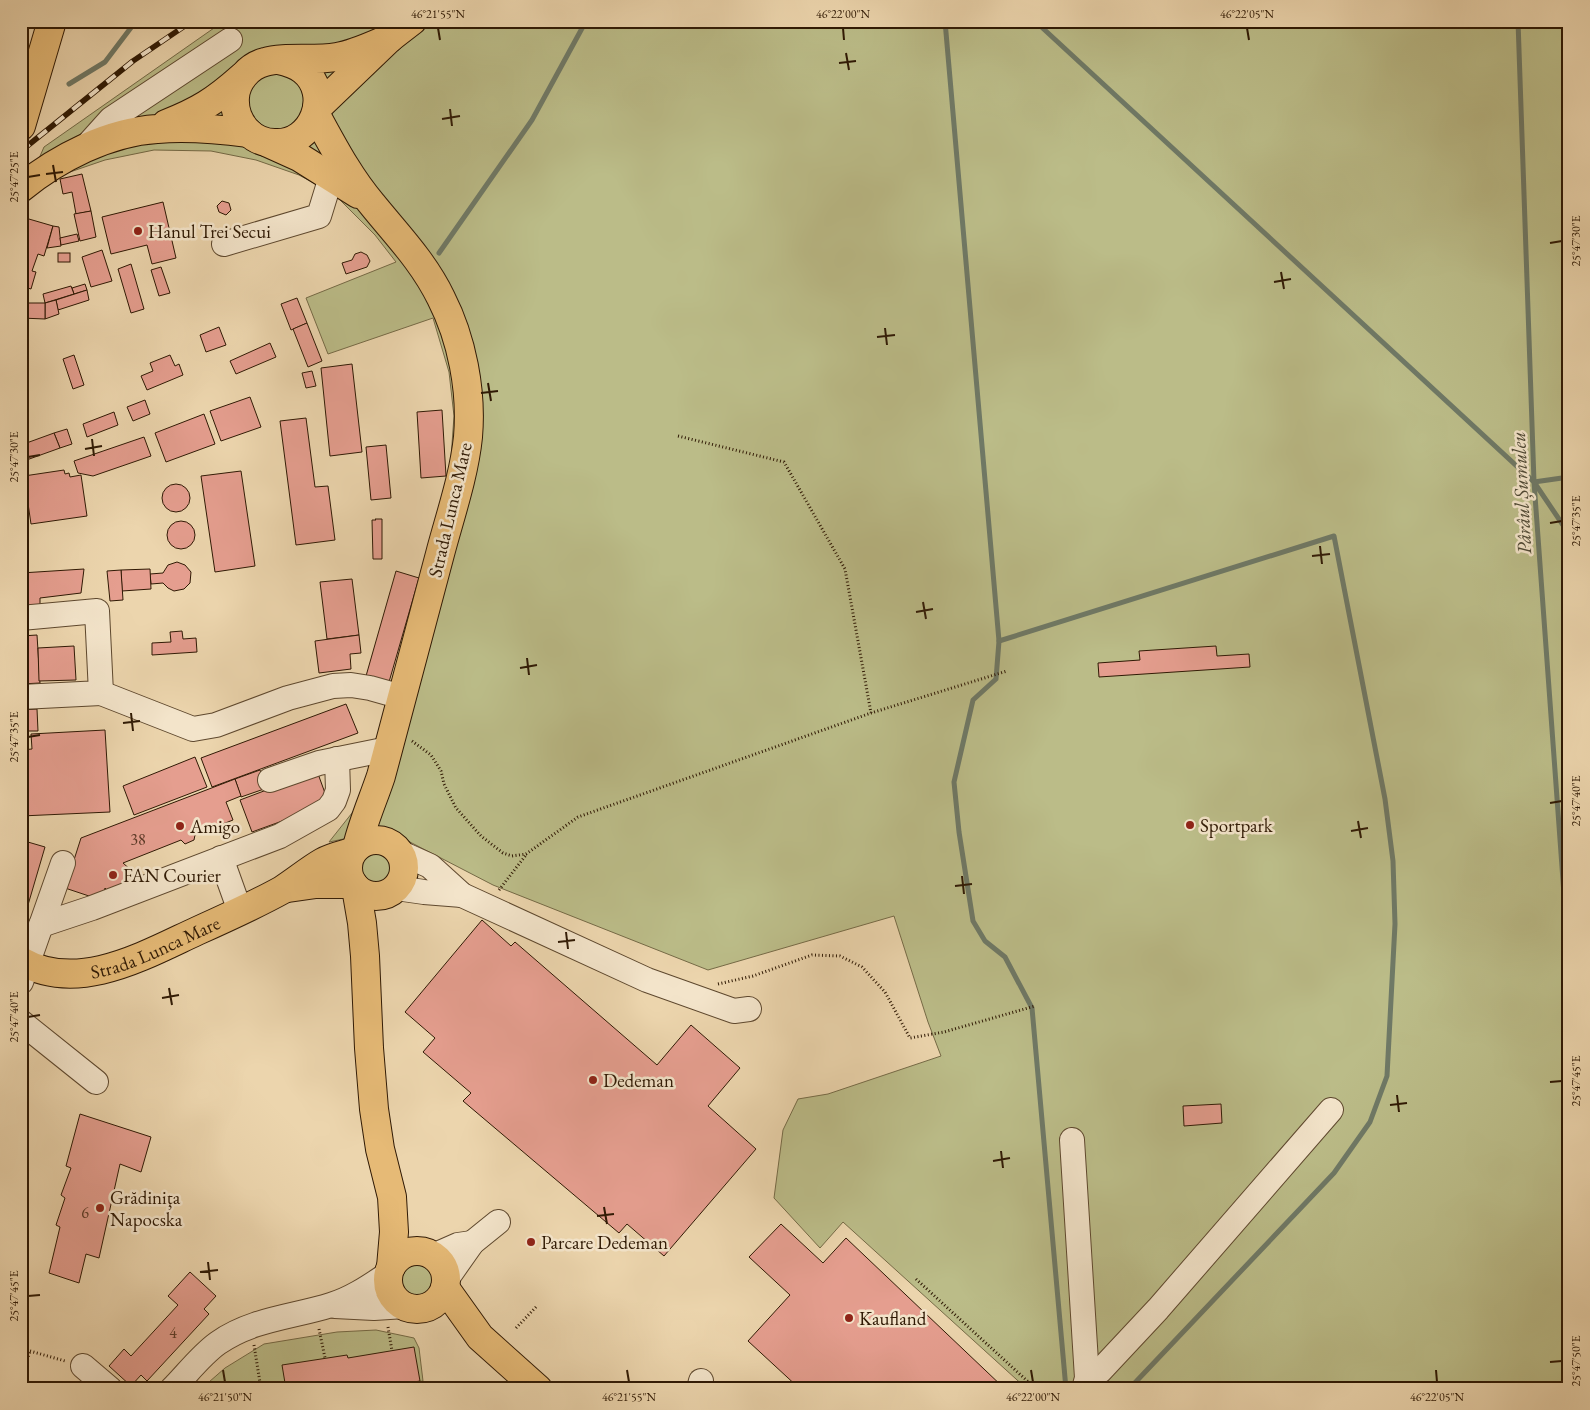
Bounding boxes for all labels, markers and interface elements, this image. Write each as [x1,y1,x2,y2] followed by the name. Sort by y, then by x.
[411,6,465,22] text: 46°21'55"N
[816,6,870,22] text: 46°22'00"N
[1220,6,1274,22] text: 46°22'05"N
[6,151,22,203] text: 25°47'25"E
[1568,215,1584,267] text: 25°47'30"E
[148,219,271,244] place label: Hanul Trei Secui
[132,225,144,237] marker: Hanul Trei Secui
[6,431,22,483] text: 25°47'30"E
[1505,431,1537,555] water label: Pârâul Șumuleu
[422,440,478,580] street label: Strada Lunca Mare
[1568,495,1584,547] text: 25°47'35"E
[6,711,22,763] text: 25°47'35"E
[1568,775,1584,827] text: 25°47'40"E
[1200,813,1274,838] place label: Sportpark
[189,814,240,839] place label: Amigo
[1184,819,1196,831] marker: Sportpark
[174,820,186,832] marker: Amigo
[130,829,146,850] house number: 38
[123,863,222,888] place label: FAN Courier
[107,869,119,881] marker: FAN Courier
[88,910,224,984] street label: Strada Lunca Mare
[6,991,22,1043] text: 25°47'40"E
[1568,1055,1584,1107] text: 25°47'45"E
[603,1068,674,1093] place label: Dedeman
[587,1074,599,1086] marker: Dedeman
[110,1185,183,1232] place label: Grădiniţa Napocska
[81,1202,89,1223] house number: 6
[94,1202,106,1214] marker: Grădiniţa Napocska
[541,1230,668,1255] place label: Parcare Dedeman
[525,1236,537,1248] marker: Parcare Dedeman
[6,1270,22,1322] text: 25°47'45"E
[859,1306,927,1331] place label: Kaufland
[843,1312,855,1324] marker: Kaufland
[169,1322,177,1343] house number: 4
[1568,1335,1584,1387] text: 25°47'50"E
[198,1389,252,1405] text: 46°21'50"N
[602,1389,656,1405] text: 46°21'55"N
[1006,1389,1060,1405] text: 46°22'00"N
[1410,1389,1464,1405] text: 46°22'05"N

